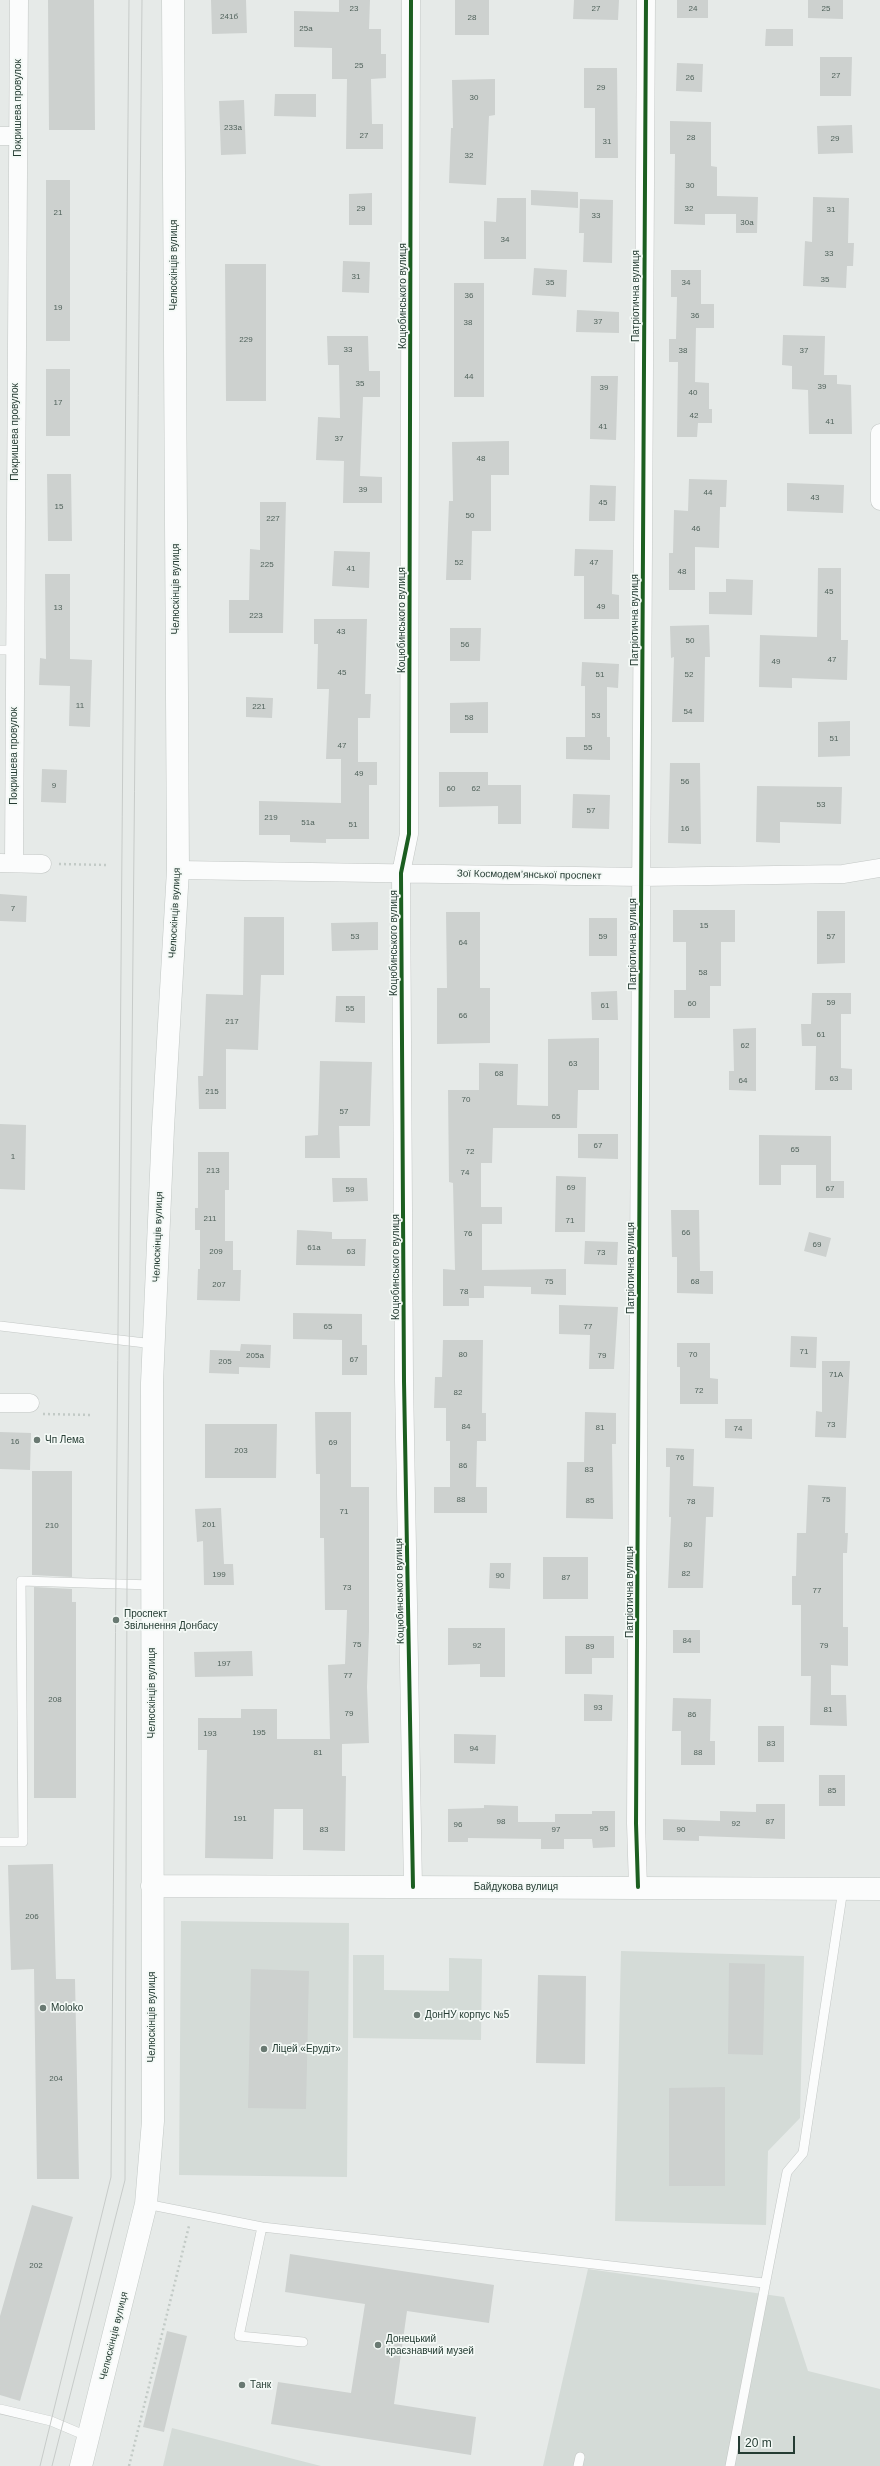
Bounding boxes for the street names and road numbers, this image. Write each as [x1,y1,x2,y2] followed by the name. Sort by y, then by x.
[12,59,24,157] street label: Покришева провулок
[168,220,180,310] street label: Челюскінців вулиця
[397,243,409,349] street label: Коцюбинського вулиця
[630,250,642,342] street label: Патріотична вулиця
[9,383,21,481] street label: Покришева провулок
[170,544,182,634] street label: Челюскінців вулиця
[396,567,408,673] street label: Коцюбинського вулиця
[629,574,641,666] street label: Патріотична вулиця
[8,707,20,805] street label: Покришева провулок
[167,867,183,959] street label: Челюскінців вулиця
[457,868,601,882] street label: Зої Космодем’янської проспект
[388,890,400,996] street label: Коцюбинського вулиця
[627,898,639,990] street label: Патріотична вулиця
[150,1191,166,1283] street label: Челюскінців вулиця
[390,1214,402,1320] street label: Коцюбинського вулиця
[625,1222,637,1314] street label: Патріотична вулиця
[393,1538,407,1644] street label: Коцюбинського вулиця
[624,1546,636,1638] street label: Патріотична вулиця
[146,1648,158,1738] street label: Челюскінців вулиця
[474,1881,558,1893] street label: Байдукова вулиця
[146,1972,158,2062] street label: Челюскінців вулиця
[97,2290,131,2382] street label: Челюскінців вулиця

